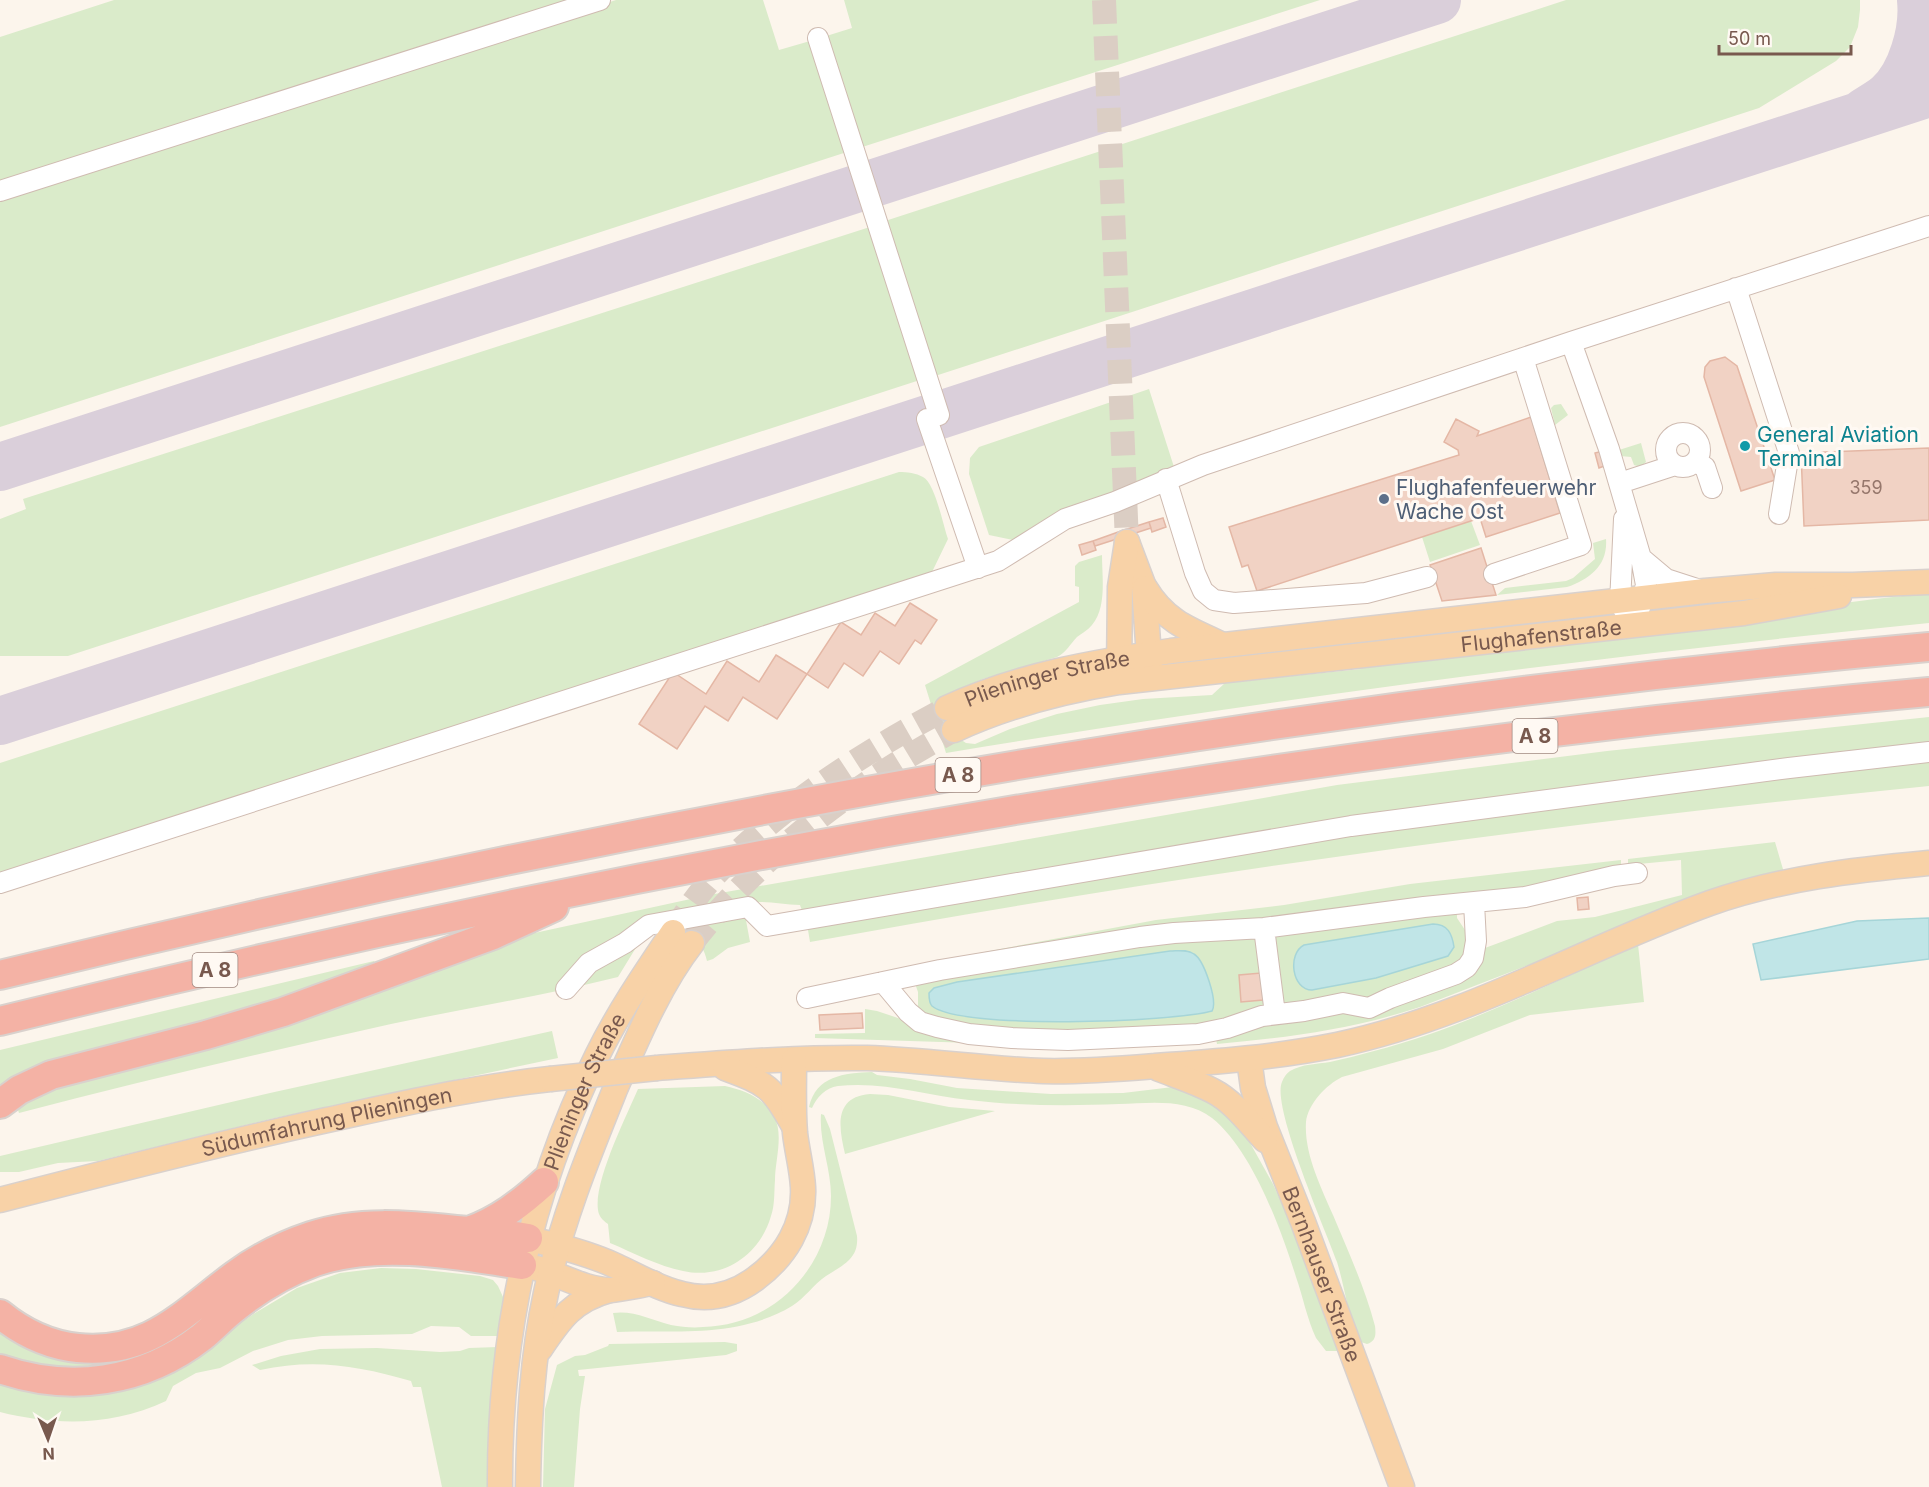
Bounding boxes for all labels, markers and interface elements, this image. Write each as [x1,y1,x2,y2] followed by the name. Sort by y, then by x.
[1719,18,1851,56] scale bar
[1728,28,1771,49] text: 50 m
[1757,422,1919,471] place label: General Aviation Terminal
[1738,439,1752,453] marker: General Aviation Terminal
[1396,475,1596,524] place label: Flughafenfeuerwehr Wache Ost
[1849,477,1883,498] house number: 359
[1377,492,1391,506] marker: Flughafenfeuerwehr Wache Ost
[1459,614,1623,657] street label: Flughafenstraße
[961,645,1132,712] street label: Plieninger Straße
[1512,719,1558,753] road number: A 8
[936,758,980,792] road number: A 8
[192,953,238,987] road number: A 8
[538,1008,630,1173] street label: Plieninger Straße
[199,1082,454,1161] street label: Südumfahrung Plieningen
[1278,1183,1367,1365] street label: Bernhauser Straße
[18,1409,78,1469] north arrow
[42,1444,55,1464] text: N

